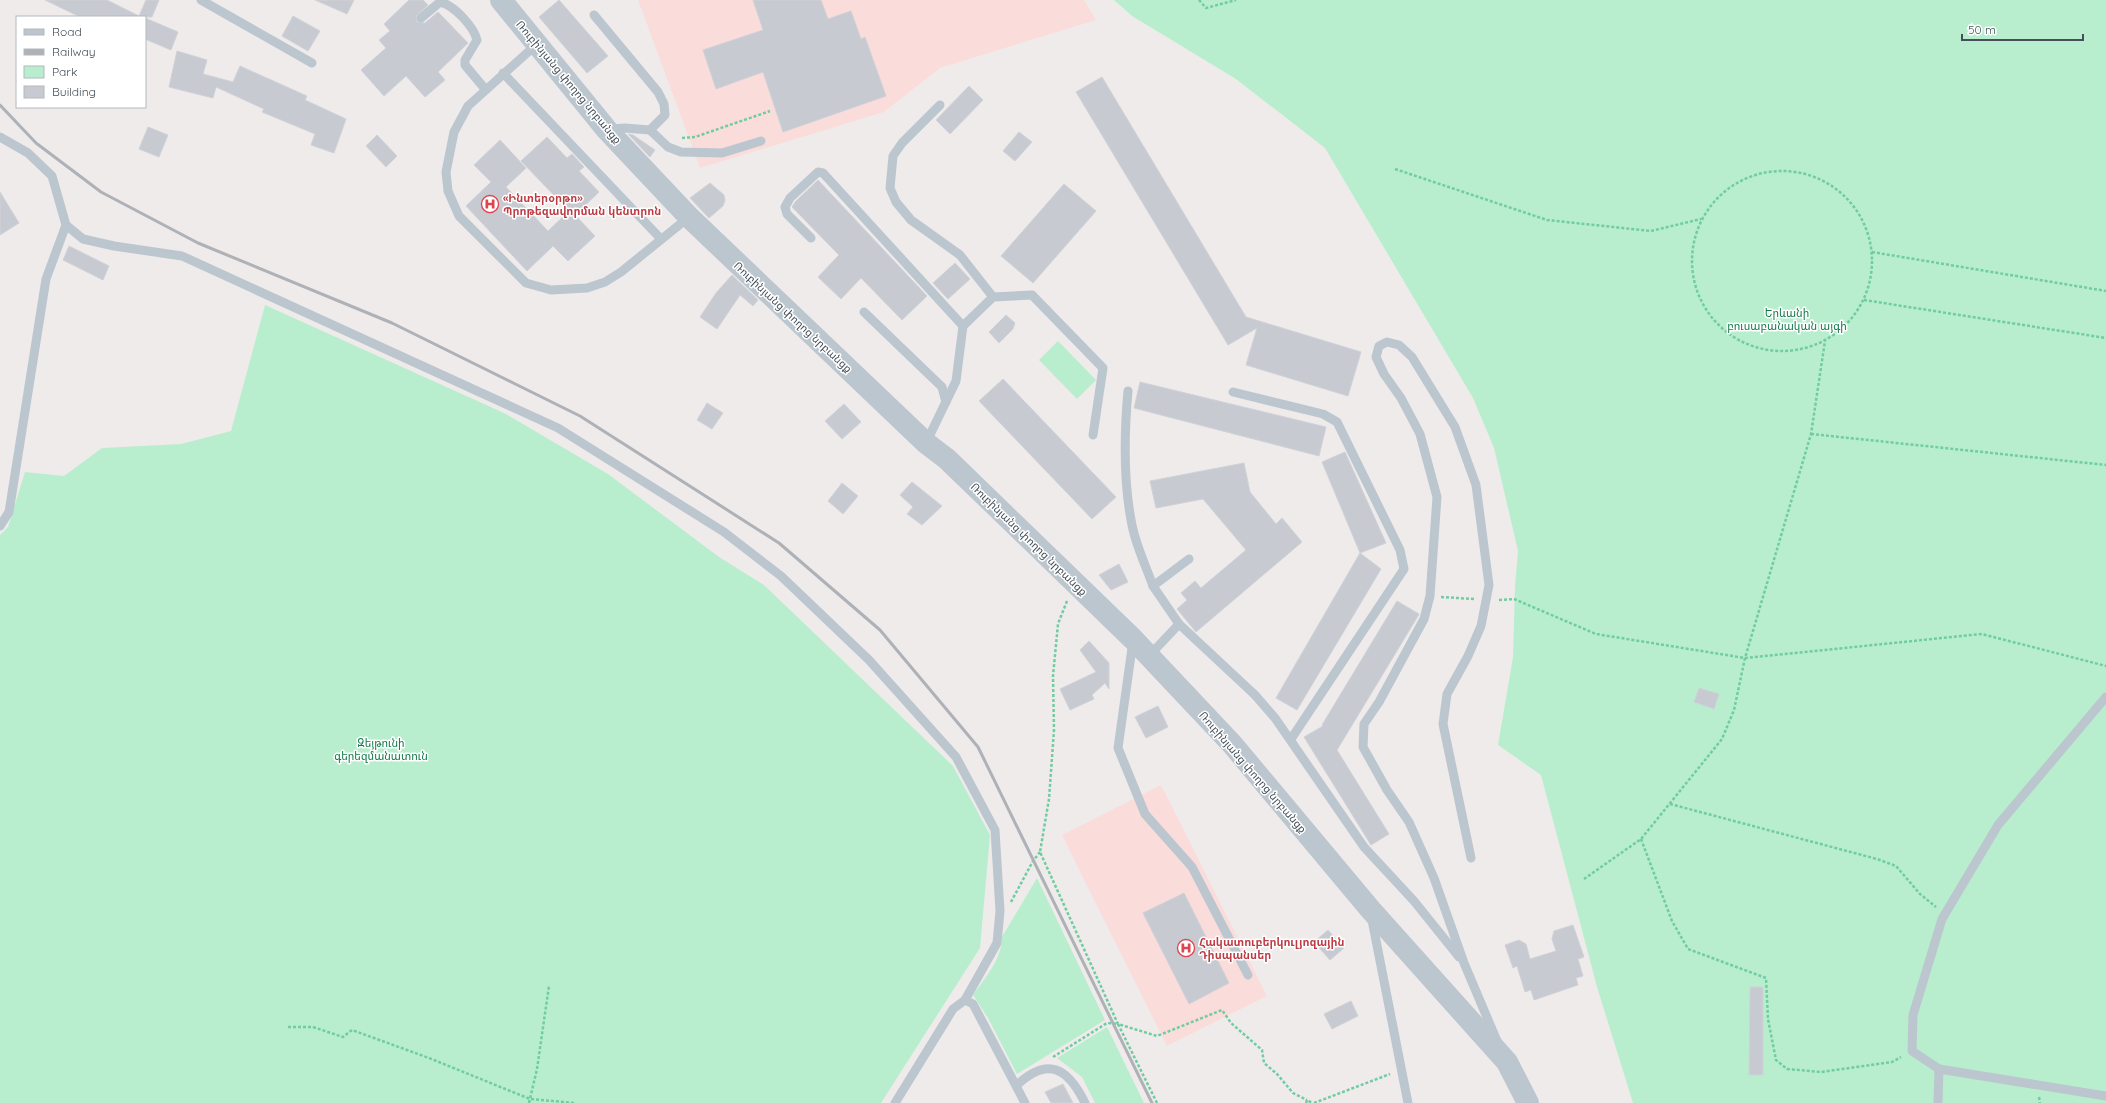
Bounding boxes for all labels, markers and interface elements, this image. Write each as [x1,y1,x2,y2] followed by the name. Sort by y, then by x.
[16,16,146,108] legend
[1962,16,2083,42] scale bar
[513,18,625,146] street label: Ռուբինյանց փողոց նրբանցք
[1968,22,1996,37] text: 50 m
[52,24,82,39] text: Road
[52,44,96,59] text: Railway
[52,64,77,79] text: Park
[52,84,96,99] text: Building
[503,191,661,218] place label: «Ինտերօրթո» Պրոթեզավորման կենտրոն
[480,194,500,214] hospital icon: «Ինտերօրթո» Պրոթեզավորման կենտրոն
[731,258,855,376] street label: Ռուբինյանց փողոց նրբանցք
[1727,306,1847,333] park label: Երևանի բուսաբանական այգի
[968,480,1090,598] street label: Ռուբինյանց փողոց նրբանցք
[1196,708,1310,836] street label: Ռուբինյանց փողոց նրբանցք
[334,736,428,763] park label: Զեյթունի գերեզմանատուն
[1199,935,1345,962] place label: Հակատուբերկուլյոզային Դիսպանսեր
[1176,938,1196,958] hospital icon: Հակատուբերկուլյոզային Դիսպանսեր

